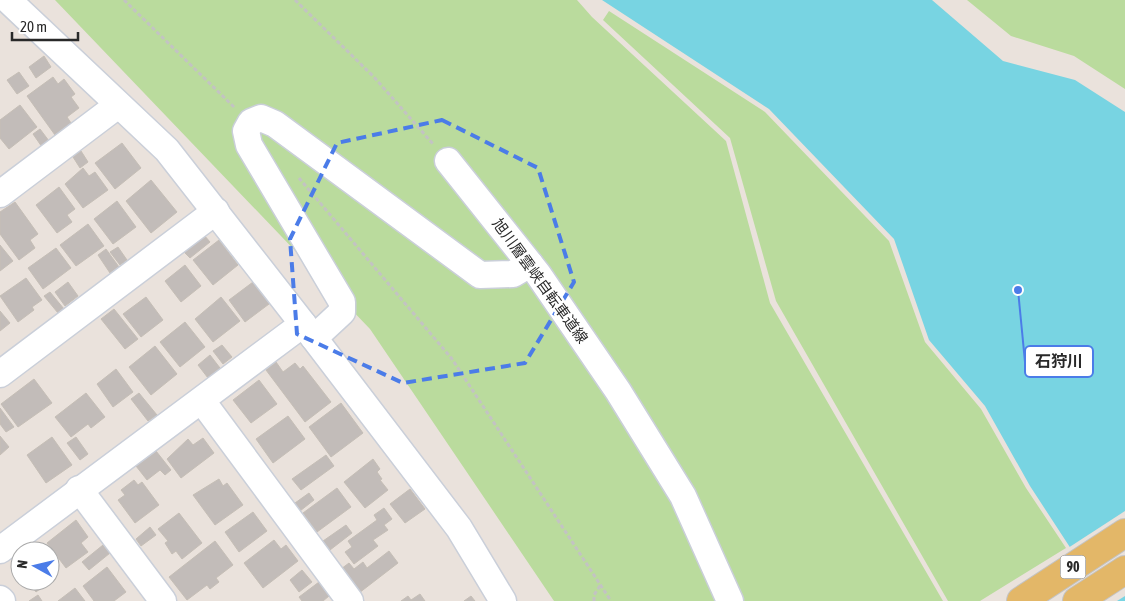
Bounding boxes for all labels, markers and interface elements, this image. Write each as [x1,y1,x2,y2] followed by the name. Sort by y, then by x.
[12,10,79,42] scale bar
[20,18,47,35] text: 20 m
[489,215,591,346] street label: 旭川層雲峡自転車道線
[1025,346,1093,377] callout: 石狩川
[1035,352,1083,370] text: 石狩川
[10,541,60,591] north arrow
[1060,556,1086,578] road number: 90
[14,559,31,569] text: N

